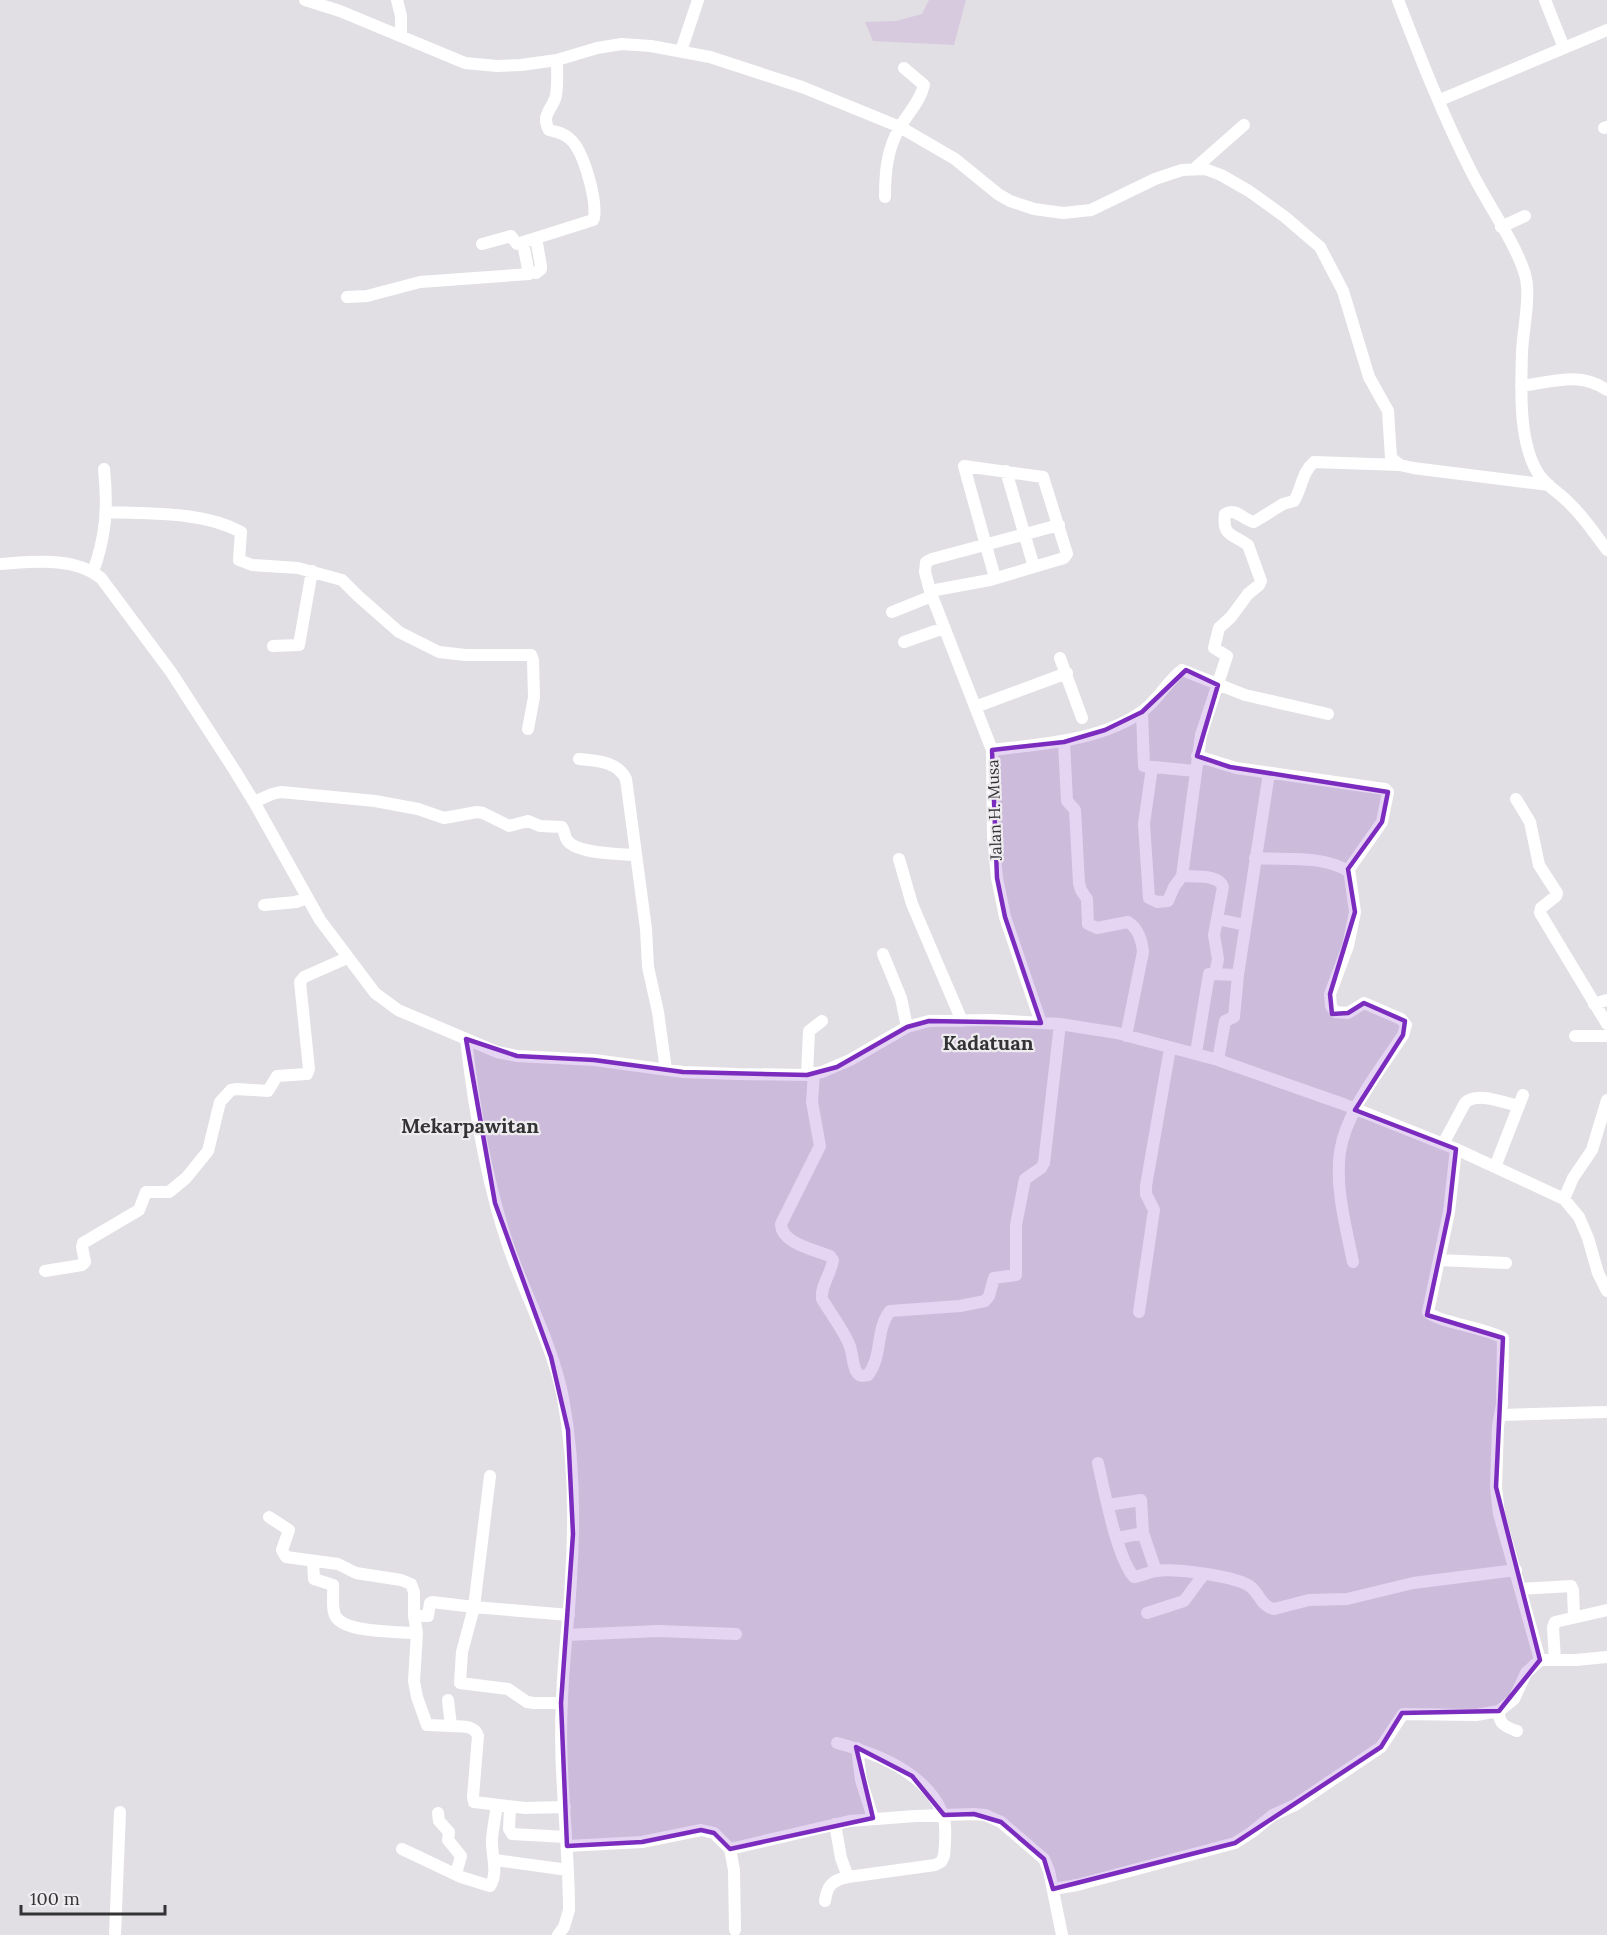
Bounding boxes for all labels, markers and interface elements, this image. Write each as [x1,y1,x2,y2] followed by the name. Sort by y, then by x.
[982,759,1006,862] street label: Jalan H. Musa
[943,1030,1034,1055] district label: Kadatuan
[401,1113,539,1138] district label: Mekarpawitan
[21,1878,165,1916] scale bar
[30,1887,80,1910] text: 100 m

